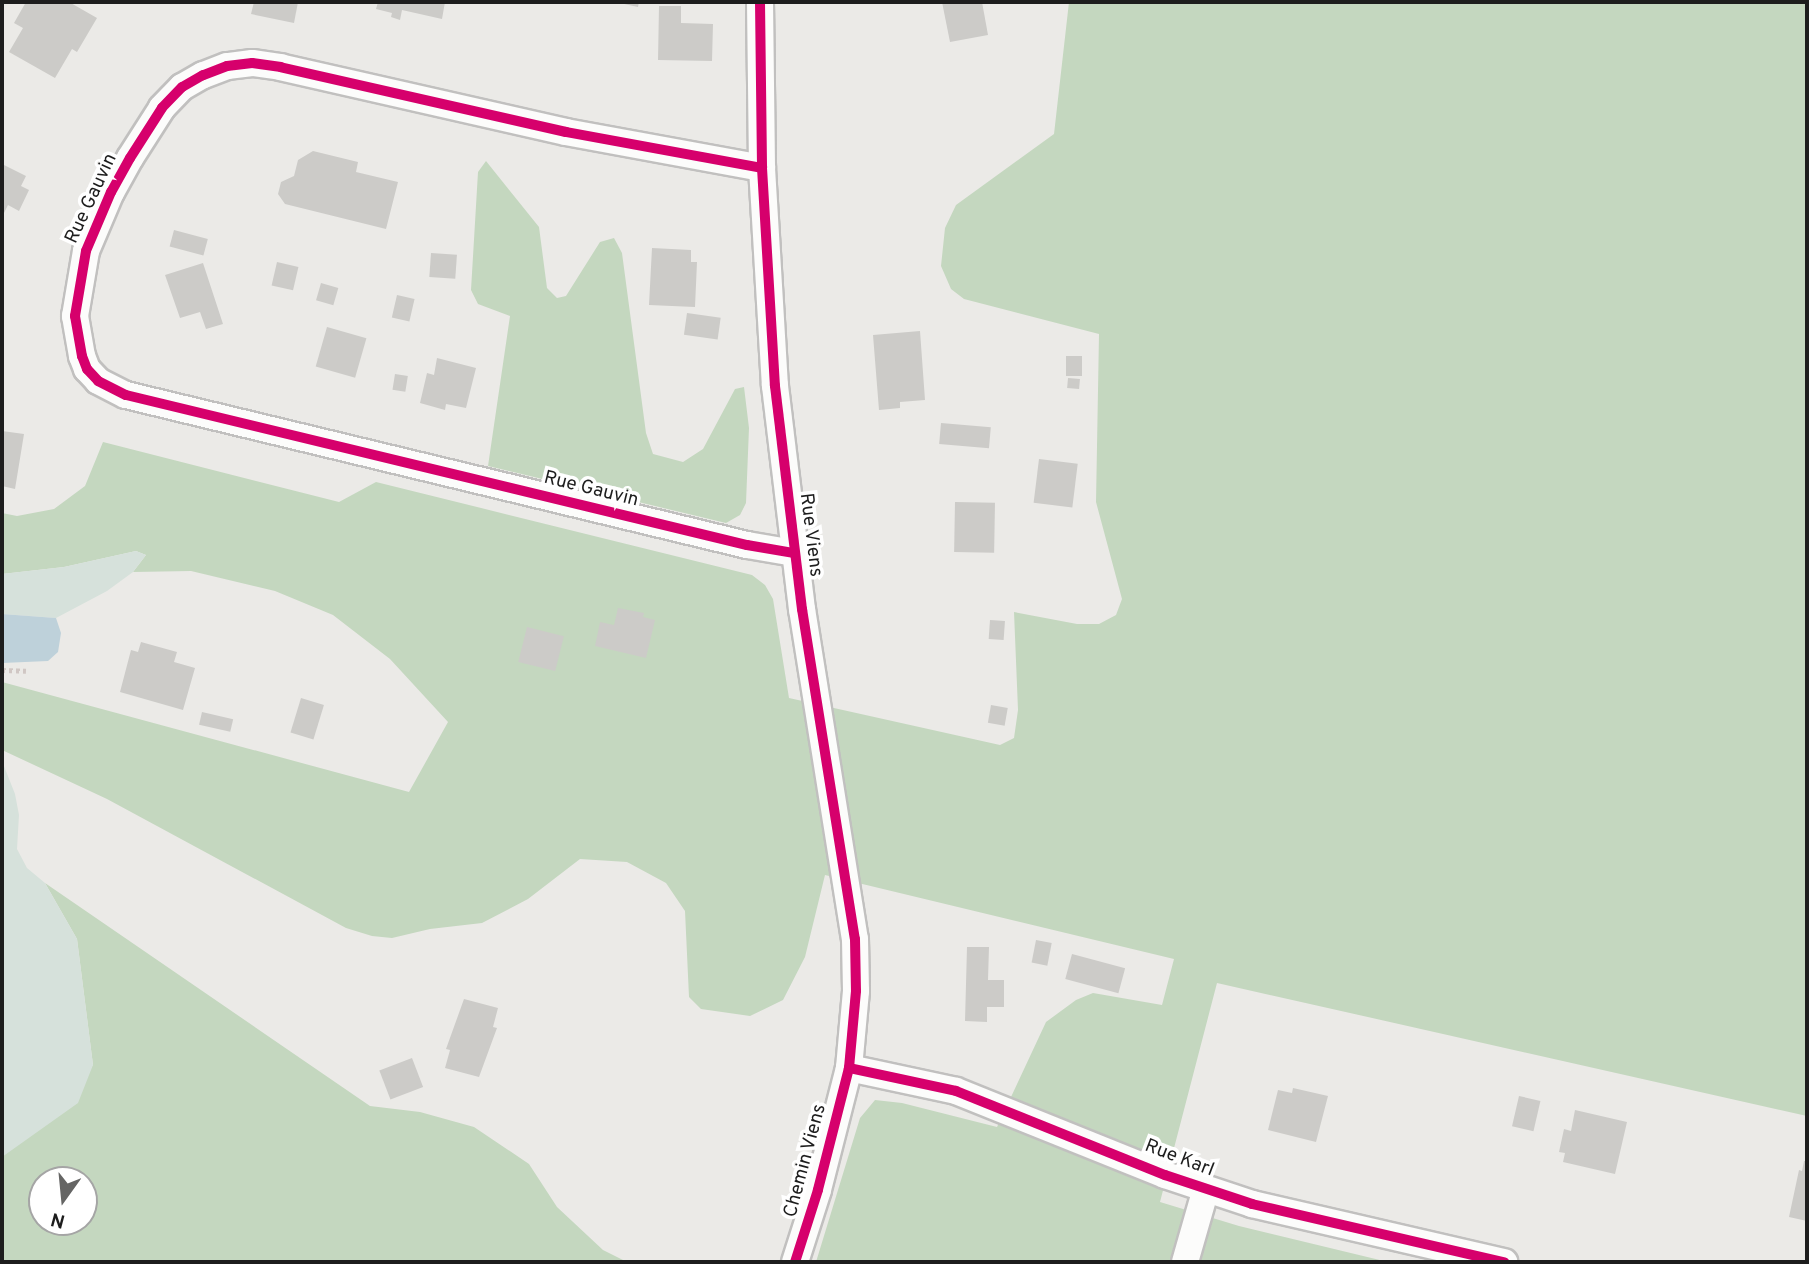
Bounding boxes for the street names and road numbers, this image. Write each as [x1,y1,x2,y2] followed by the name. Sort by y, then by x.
[61,150,123,248] street label: Rue Gauvin
[541,467,641,513] street label: Rue Gauvin
[794,491,826,579] street label: Rue Viens
[780,1102,832,1220] street label: Chemin Viens
[1141,1135,1217,1183] street label: Rue Karl

